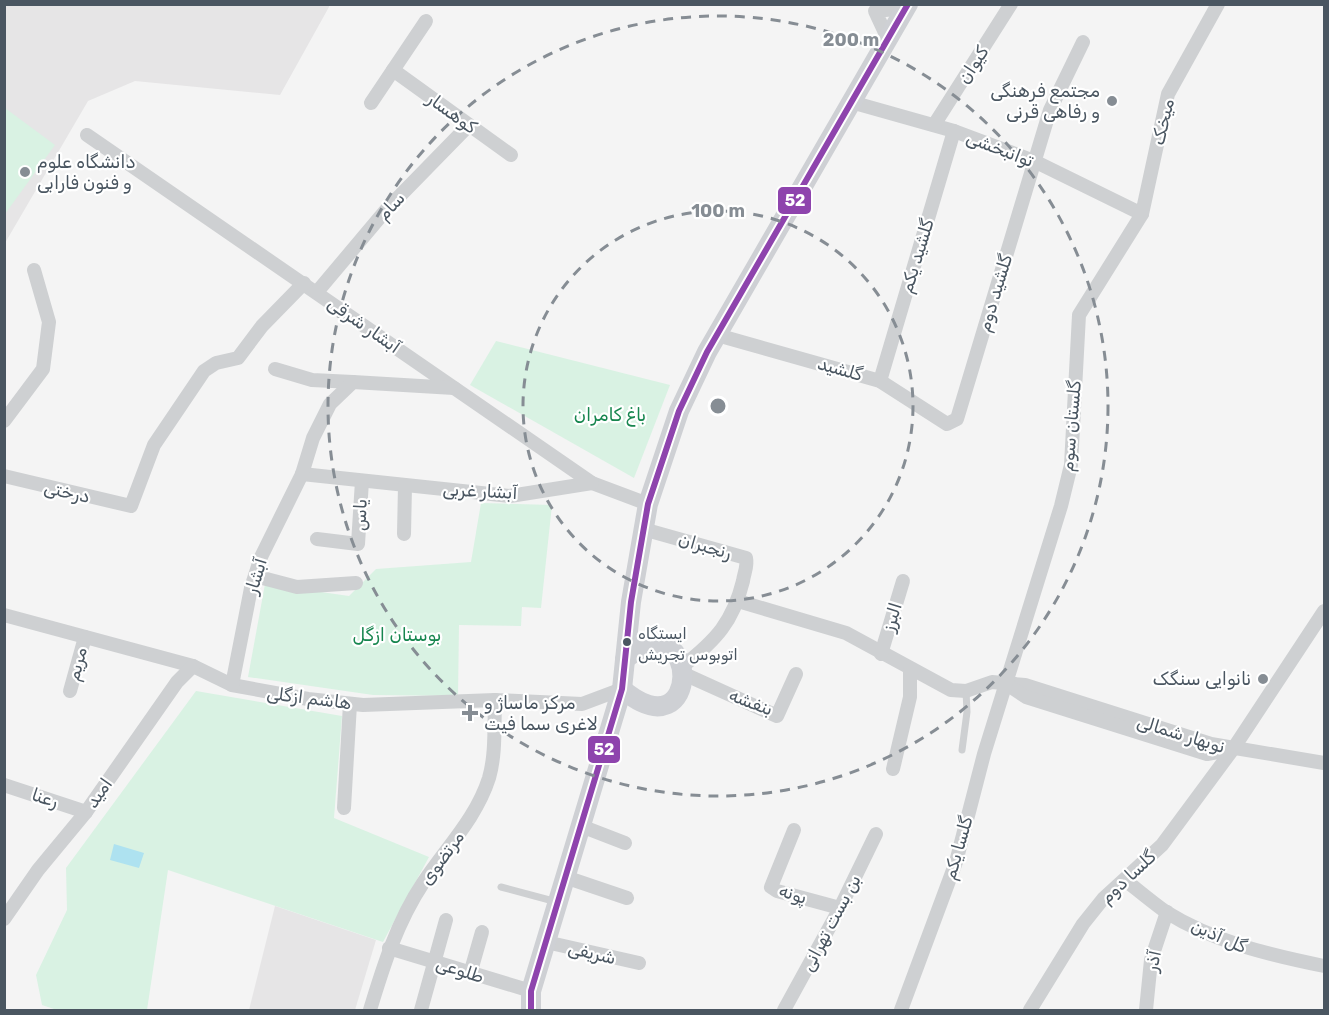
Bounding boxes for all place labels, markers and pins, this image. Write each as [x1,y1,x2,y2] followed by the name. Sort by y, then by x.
[990,80,1100,123] place label: مجتمع فرهنگی و رفاهی قرنی
[1105,94,1119,108] marker: مجتمع فرهنگی و رفاهی قرنی
[37,151,136,194] place label: دانشگاه علوم و فنون فارابی
[18,165,32,179] marker: دانشگاه علوم و فنون فارابی
[708,396,728,416] centre of rings
[638,624,738,665] place label: ایستگاه اتوبوس تجریش
[621,636,633,648] marker: ایستگاه اتوبوس تجریش
[1153,668,1251,690] place label: نانوایی سنگک
[1256,672,1270,686] marker: نانوایی سنگک
[484,692,598,735] place label: مرکز ماساژ و لاغری سما فیت
[461,704,479,722] marker: مرکز ماساژ و لاغری سما فیت

